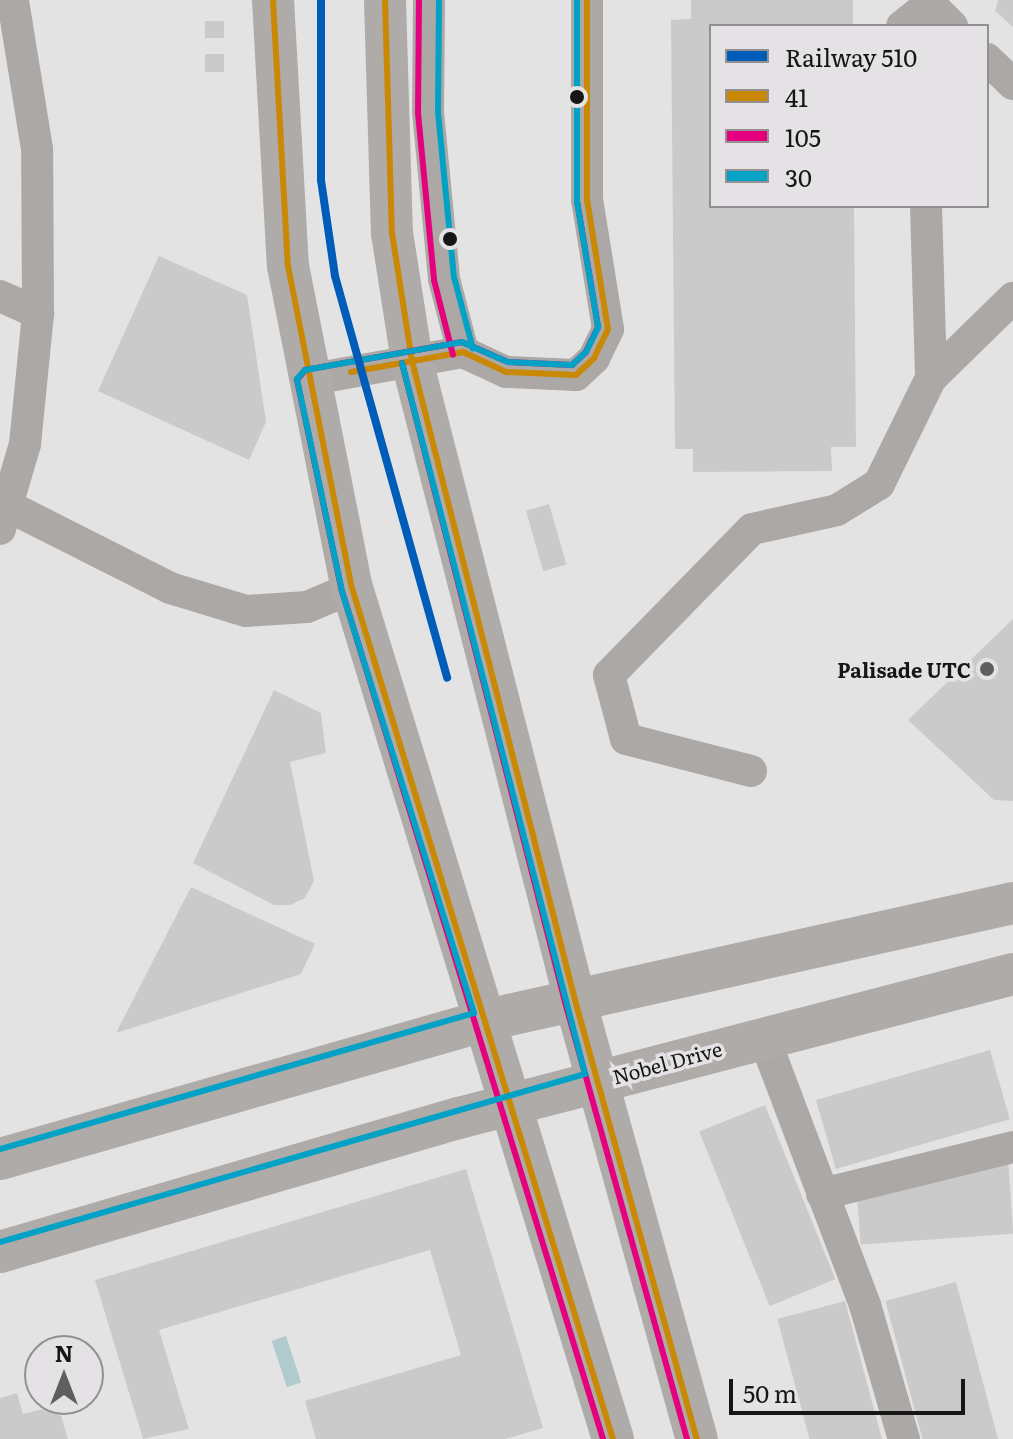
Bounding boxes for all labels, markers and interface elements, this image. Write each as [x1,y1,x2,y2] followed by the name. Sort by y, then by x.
[709,24,989,208] legend
[785,39,917,74] text: Railway 510
[785,79,808,114] text: 41
[569,89,585,105] unlabelled marker
[785,119,821,154] text: 105
[785,159,812,194] text: 30
[442,231,458,247] unlabelled marker
[837,657,971,681] place label: Palisade UTC
[978,660,996,678] marker: Palisade UTC
[610,1036,724,1088] street label: Nobel Drive
[24,1335,104,1415] north arrow
[55,1336,73,1369] text: N
[733,1363,969,1413] scale bar
[743,1375,797,1410] text: 50 m

